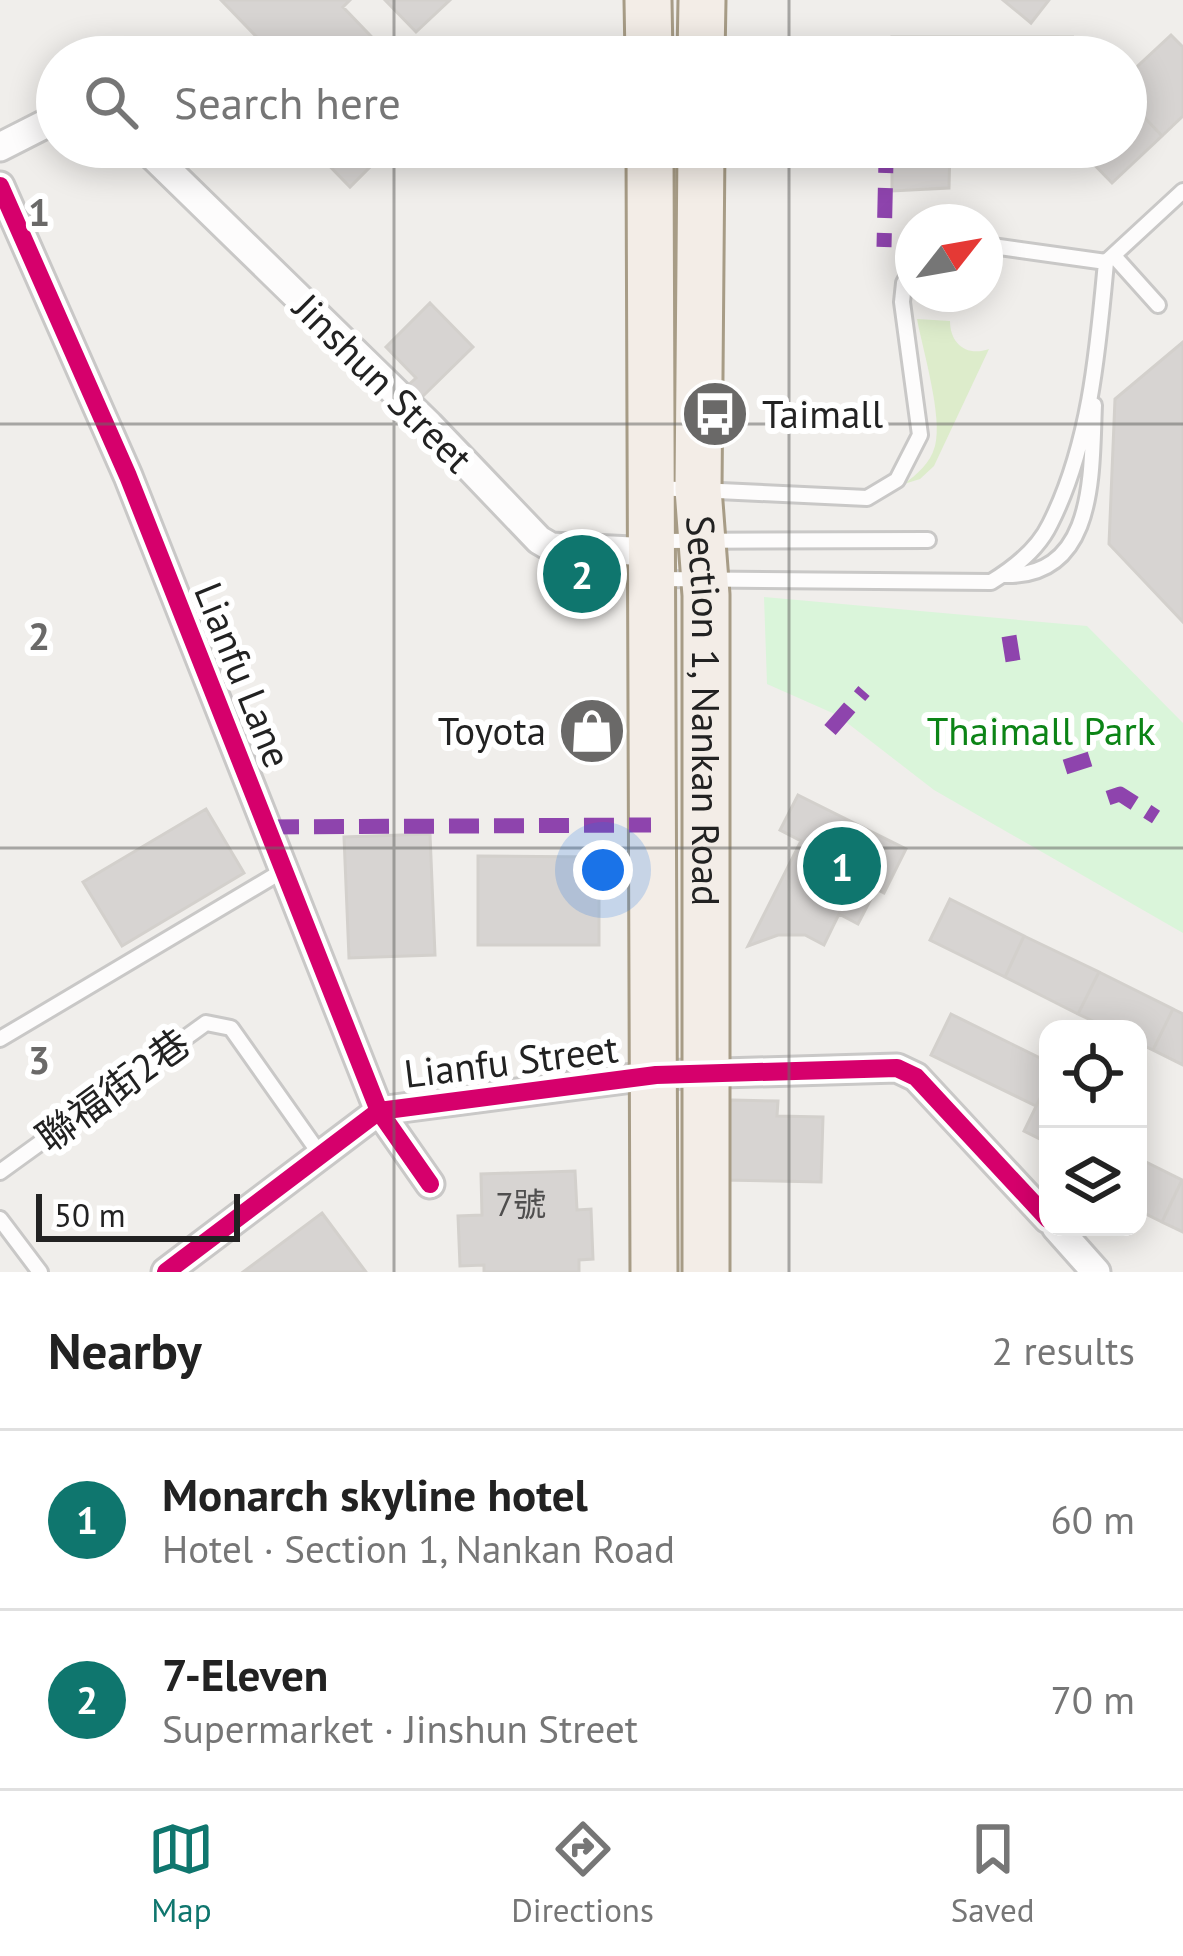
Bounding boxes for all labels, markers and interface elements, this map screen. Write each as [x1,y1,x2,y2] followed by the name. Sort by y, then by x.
[36,36,1147,168] search box
[78,69,144,135] icon: search
[174,73,401,131] text: Search here
[28,186,50,237] text: 1
[895,204,1003,312] north arrow
[281,281,484,483] street label: Jinshun Street
[680,379,750,449] bus stop icon: Taimall
[762,388,884,439] place label: Taimall
[675,514,732,906] street label: Section 1, Nankan Road
[543,529,621,619] pin: 2
[183,575,304,775] street label: Lianfu Lane
[28,610,50,661] text: 2
[557,696,627,766] shop icon: Toyota
[438,705,546,756] place label: Toyota
[927,705,1156,756] park label: Thaimall Park
[803,821,881,911] pin: 1
[573,840,633,900] your location
[26,1017,199,1162] street label: 聯福街2巷
[1039,1020,1147,1236] map controls
[1039,1020,1147,1128] button: locate
[401,1022,621,1099] street label: Lianfu Street
[28,1034,50,1085] text: 3
[1039,1128,1147,1236] button: layers
[496,1182,547,1225] house number: 7號
[36,1188,240,1241] scale bar
[54,1193,126,1236] text: 50 m
[48,1317,202,1383] text: Nearby
[992,1325,1135,1376] text: 2 results
[162,1465,588,1523] text: Monarch skyline hotel
[76,1494,98,1545] text: 1
[1050,1494,1135,1545] text: 60 m
[162,1523,675,1574] text: Hotel · Section 1, Nankan Road
[162,1645,328,1703] text: 7-Eleven
[76,1674,98,1725] text: 2
[1050,1674,1135,1725] text: 70 m
[162,1703,638,1754] text: Supermarket · Jinshun Street
[148,1816,214,1931] tab: Map
[511,1816,654,1931] tab: Directions
[951,1816,1035,1931] tab: Saved

